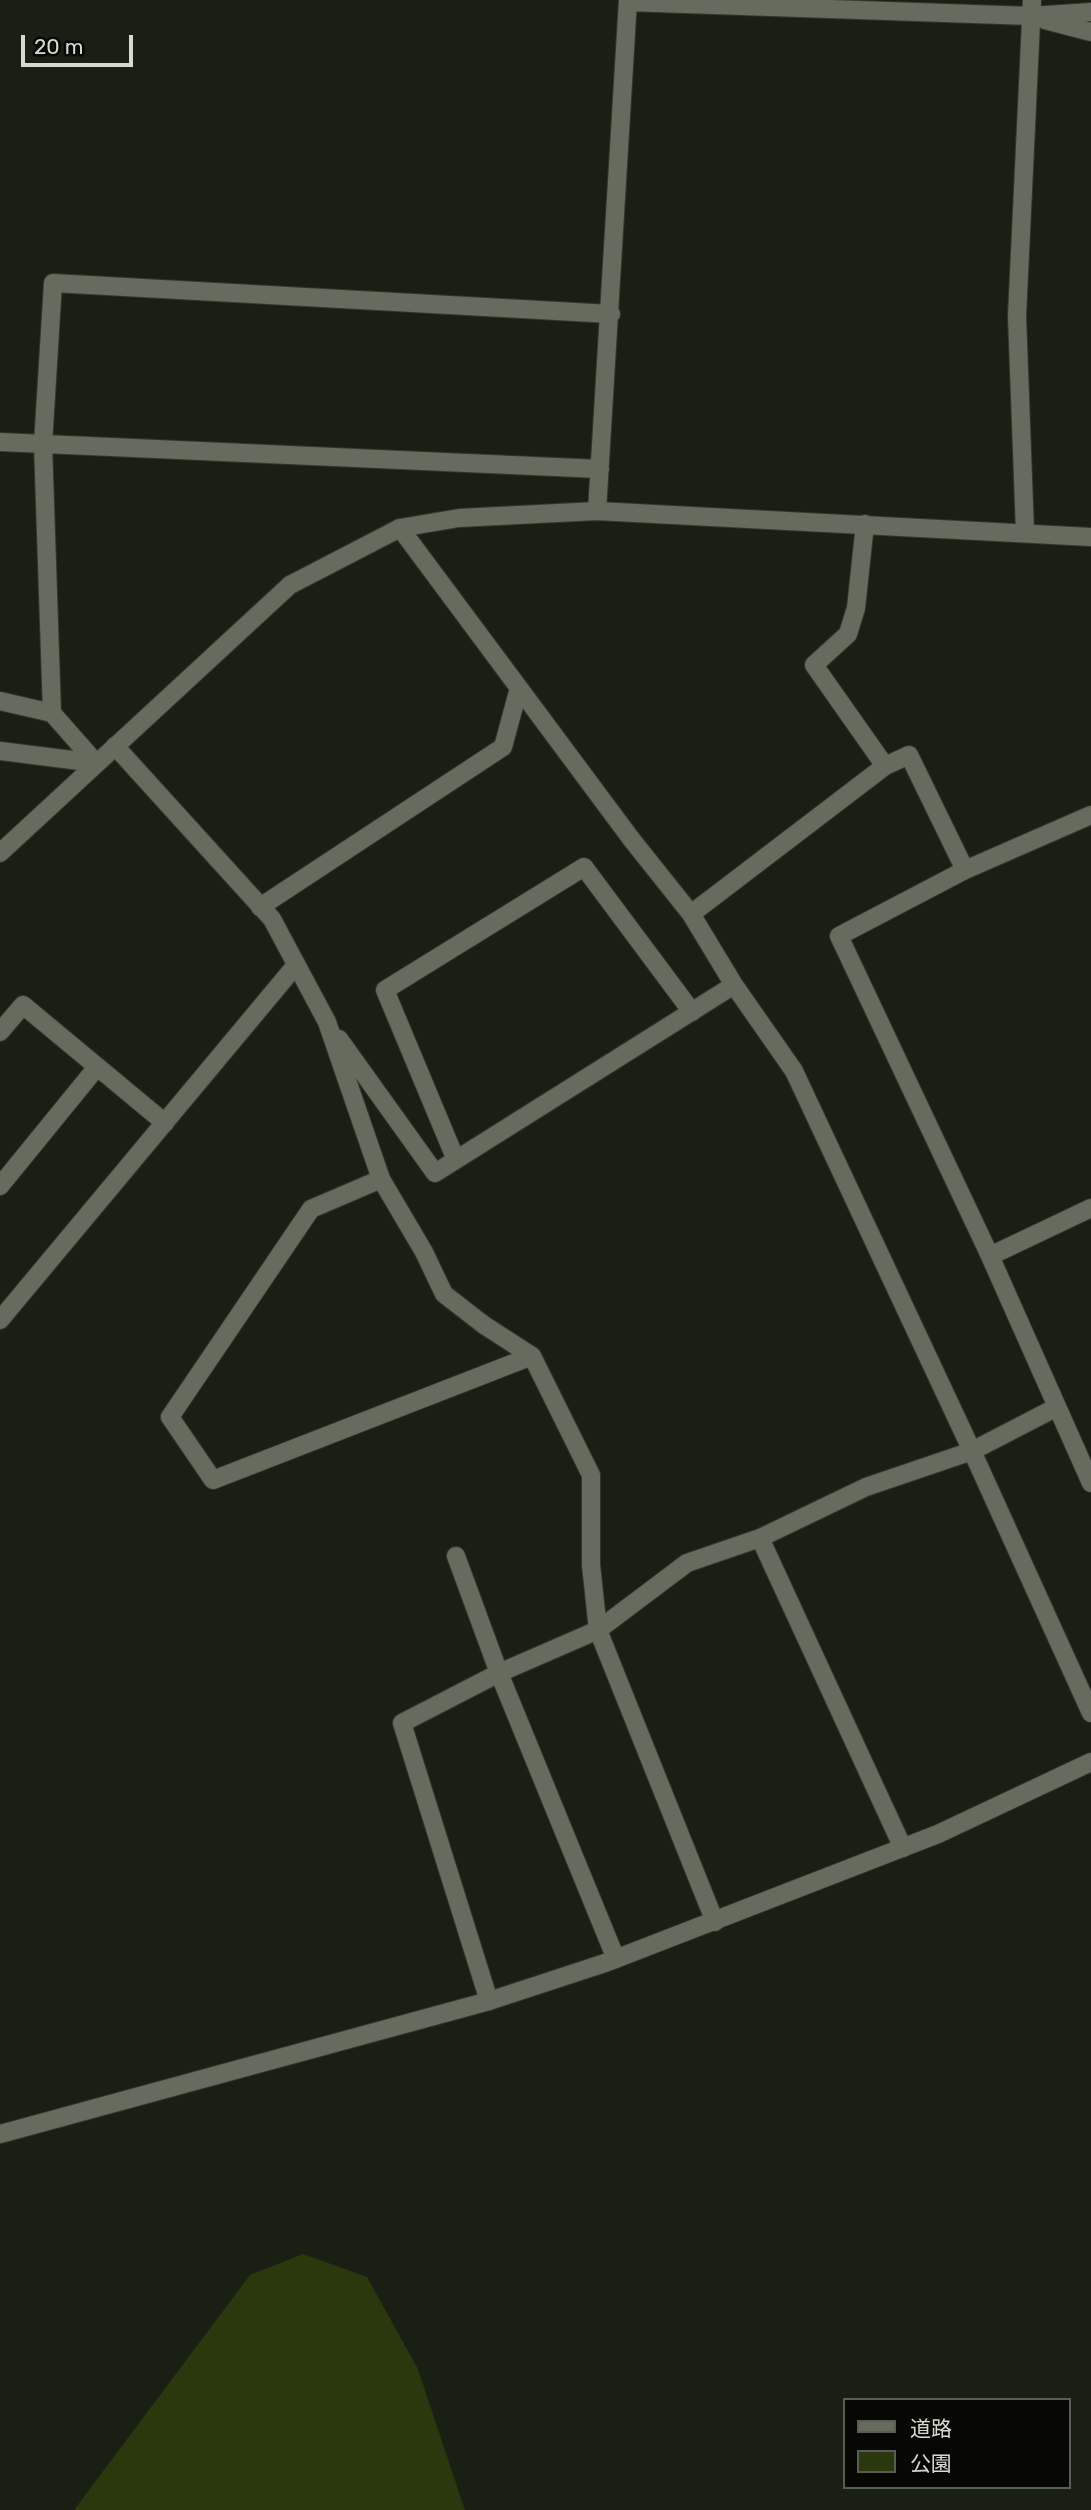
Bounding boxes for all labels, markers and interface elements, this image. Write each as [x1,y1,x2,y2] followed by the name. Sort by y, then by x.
[24,21,136,65] scale bar
[34,34,83,59] text: 20 m
[842,2398,1070,2489] legend
[910,2416,952,2441] text: 道路
[910,2451,952,2476] text: 公園

